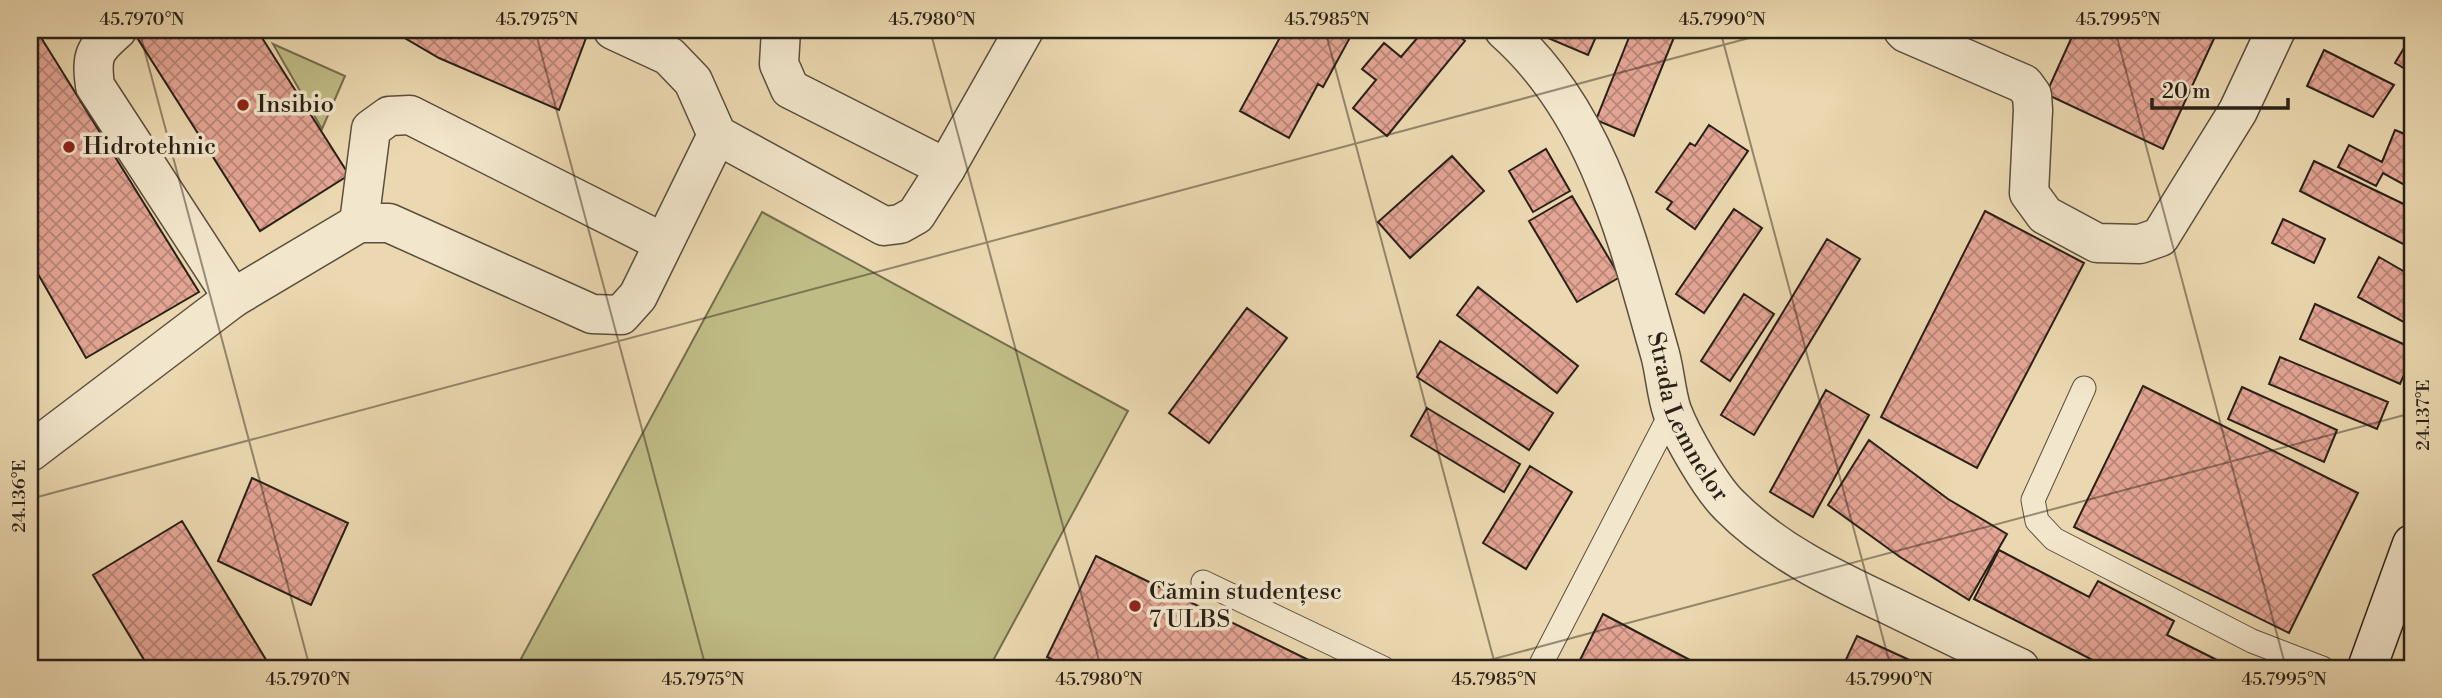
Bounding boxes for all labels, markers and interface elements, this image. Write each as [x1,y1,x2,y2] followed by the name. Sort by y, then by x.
[100,8,185,31] text: 45.7970°N
[496,8,579,31] text: 45.7975°N
[888,8,976,31] text: 45.7980°N
[1284,8,1370,31] text: 45.7985°N
[1678,8,1766,31] text: 45.7990°N
[2075,8,2161,31] text: 45.7995°N
[2152,66,2288,110] scale bar
[2162,79,2211,105] text: 20 m
[257,90,334,120] place label: Insibio
[235,97,251,113] marker: Insibio
[83,132,216,162] place label: Hidrotehnic
[61,139,77,155] marker: Hidrotehnic
[1640,329,1735,508] street label: Strada Lemnelor
[2412,380,2435,450] text: 24.137°E
[8,459,31,533] text: 24.136°E
[1149,577,1342,635] place label: Cămin studențesc 7 ULBS
[1127,598,1143,614] marker: Cămin studențesc 7 ULBS
[266,668,351,691] text: 45.7970°N
[662,668,745,691] text: 45.7975°N
[1055,668,1143,691] text: 45.7980°N
[1451,668,1537,691] text: 45.7985°N
[1845,668,1933,691] text: 45.7990°N
[2241,668,2327,691] text: 45.7995°N

